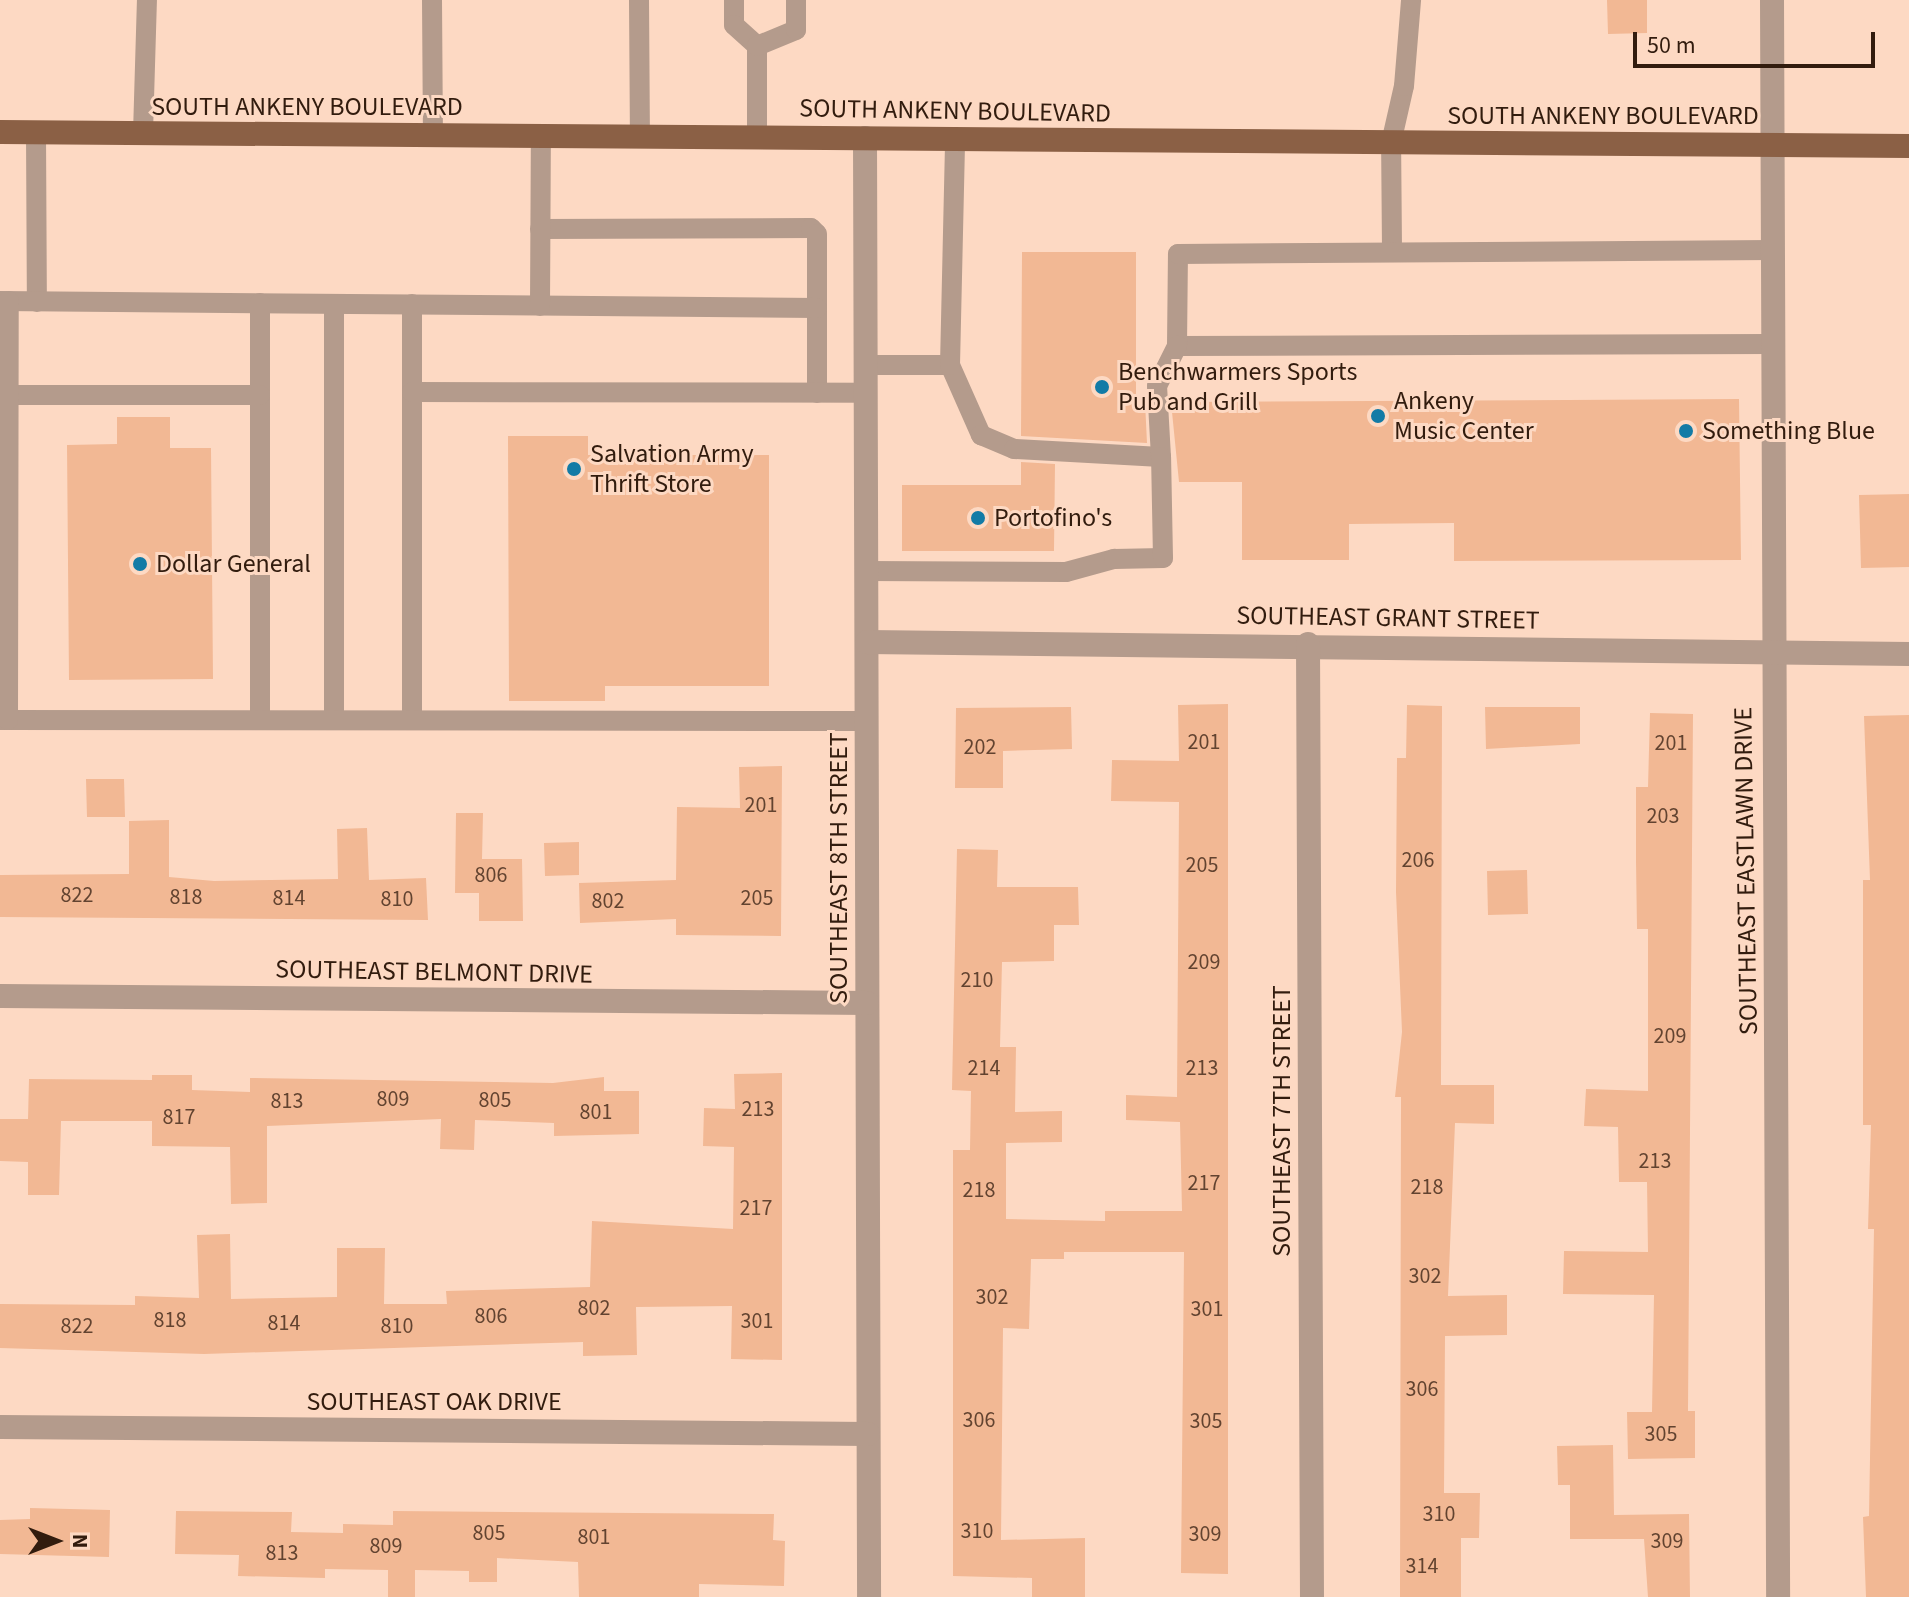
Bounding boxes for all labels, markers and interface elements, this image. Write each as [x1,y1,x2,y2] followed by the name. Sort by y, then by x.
[1637,16,1879,66] scale bar
[1647,28,1696,63] text: 50 m
[151,91,463,123] street label: SOUTH ANKENY BOULEVARD
[799,93,1111,129] street label: SOUTH ANKENY BOULEVARD
[1447,100,1759,132] street label: SOUTH ANKENY BOULEVARD
[1118,356,1357,418] place label: Benchwarmers Sports Pub and Grill
[1093,378,1111,396] marker: Benchwarmers Sports Pub and Grill
[1394,385,1534,446] place label: Ankeny Music Center
[1369,407,1387,425] marker: Ankeny Music Center
[1702,415,1875,447] place label: Something Blue
[1677,422,1695,440] marker: Something Blue
[590,438,754,500] place label: Salvation Army Thrift Store
[565,460,583,478] marker: Salvation Army Thrift Store
[994,502,1112,534] place label: Portofino's
[969,509,987,527] marker: Portofino's
[156,548,311,580] place label: Dollar General
[131,555,149,573] marker: Dollar General
[1236,600,1540,636] street label: SOUTHEAST GRANT STREET
[1728,707,1764,1035] street label: SOUTHEAST EASTLAWN DRIVE
[1188,730,1220,756] house number: 201
[1655,731,1687,757] house number: 201
[823,732,855,1004] street label: SOUTHEAST 8TH STREET
[964,735,996,761] house number: 202
[745,793,777,819] house number: 201
[1647,804,1679,830] house number: 203
[1402,848,1434,874] house number: 206
[1186,853,1218,879] house number: 205
[475,863,507,889] house number: 806
[61,883,93,909] house number: 822
[170,885,202,911] house number: 818
[273,886,305,912] house number: 814
[741,886,773,912] house number: 205
[381,887,413,913] house number: 810
[592,889,624,915] house number: 802
[1188,950,1220,976] house number: 209
[275,954,593,990] street label: SOUTHEAST BELMONT DRIVE
[961,968,993,994] house number: 210
[1266,985,1298,1257] street label: SOUTHEAST 7TH STREET
[1654,1024,1686,1050] house number: 209
[968,1056,1000,1082] house number: 214
[1186,1056,1218,1082] house number: 213
[377,1087,409,1113] house number: 809
[479,1088,511,1114] house number: 805
[271,1089,303,1115] house number: 813
[742,1097,774,1123] house number: 213
[580,1100,612,1126] house number: 801
[163,1105,195,1131] house number: 817
[1639,1149,1671,1175] house number: 213
[1188,1171,1220,1197] house number: 217
[1411,1175,1443,1201] house number: 218
[963,1178,995,1204] house number: 218
[740,1196,772,1222] house number: 217
[1409,1264,1441,1290] house number: 302
[976,1285,1008,1311] house number: 302
[578,1296,610,1322] house number: 802
[1191,1297,1223,1323] house number: 301
[475,1304,507,1330] house number: 806
[154,1308,186,1334] house number: 818
[741,1309,773,1335] house number: 301
[268,1311,300,1337] house number: 814
[61,1314,93,1340] house number: 822
[381,1314,413,1340] house number: 810
[1406,1377,1438,1403] house number: 306
[306,1386,562,1418] street label: SOUTHEAST OAK DRIVE
[963,1408,995,1434] house number: 306
[1190,1409,1222,1435] house number: 305
[1645,1422,1677,1448] house number: 305
[16,1501,96,1581] north arrow
[1423,1502,1455,1528] house number: 310
[961,1519,993,1545] house number: 310
[473,1521,505,1547] house number: 805
[1189,1522,1221,1548] house number: 309
[578,1525,610,1551] house number: 801
[1651,1529,1683,1555] house number: 309
[64,1534,96,1548] text: N
[370,1534,402,1560] house number: 809
[266,1541,298,1567] house number: 813
[1406,1554,1438,1580] house number: 314

